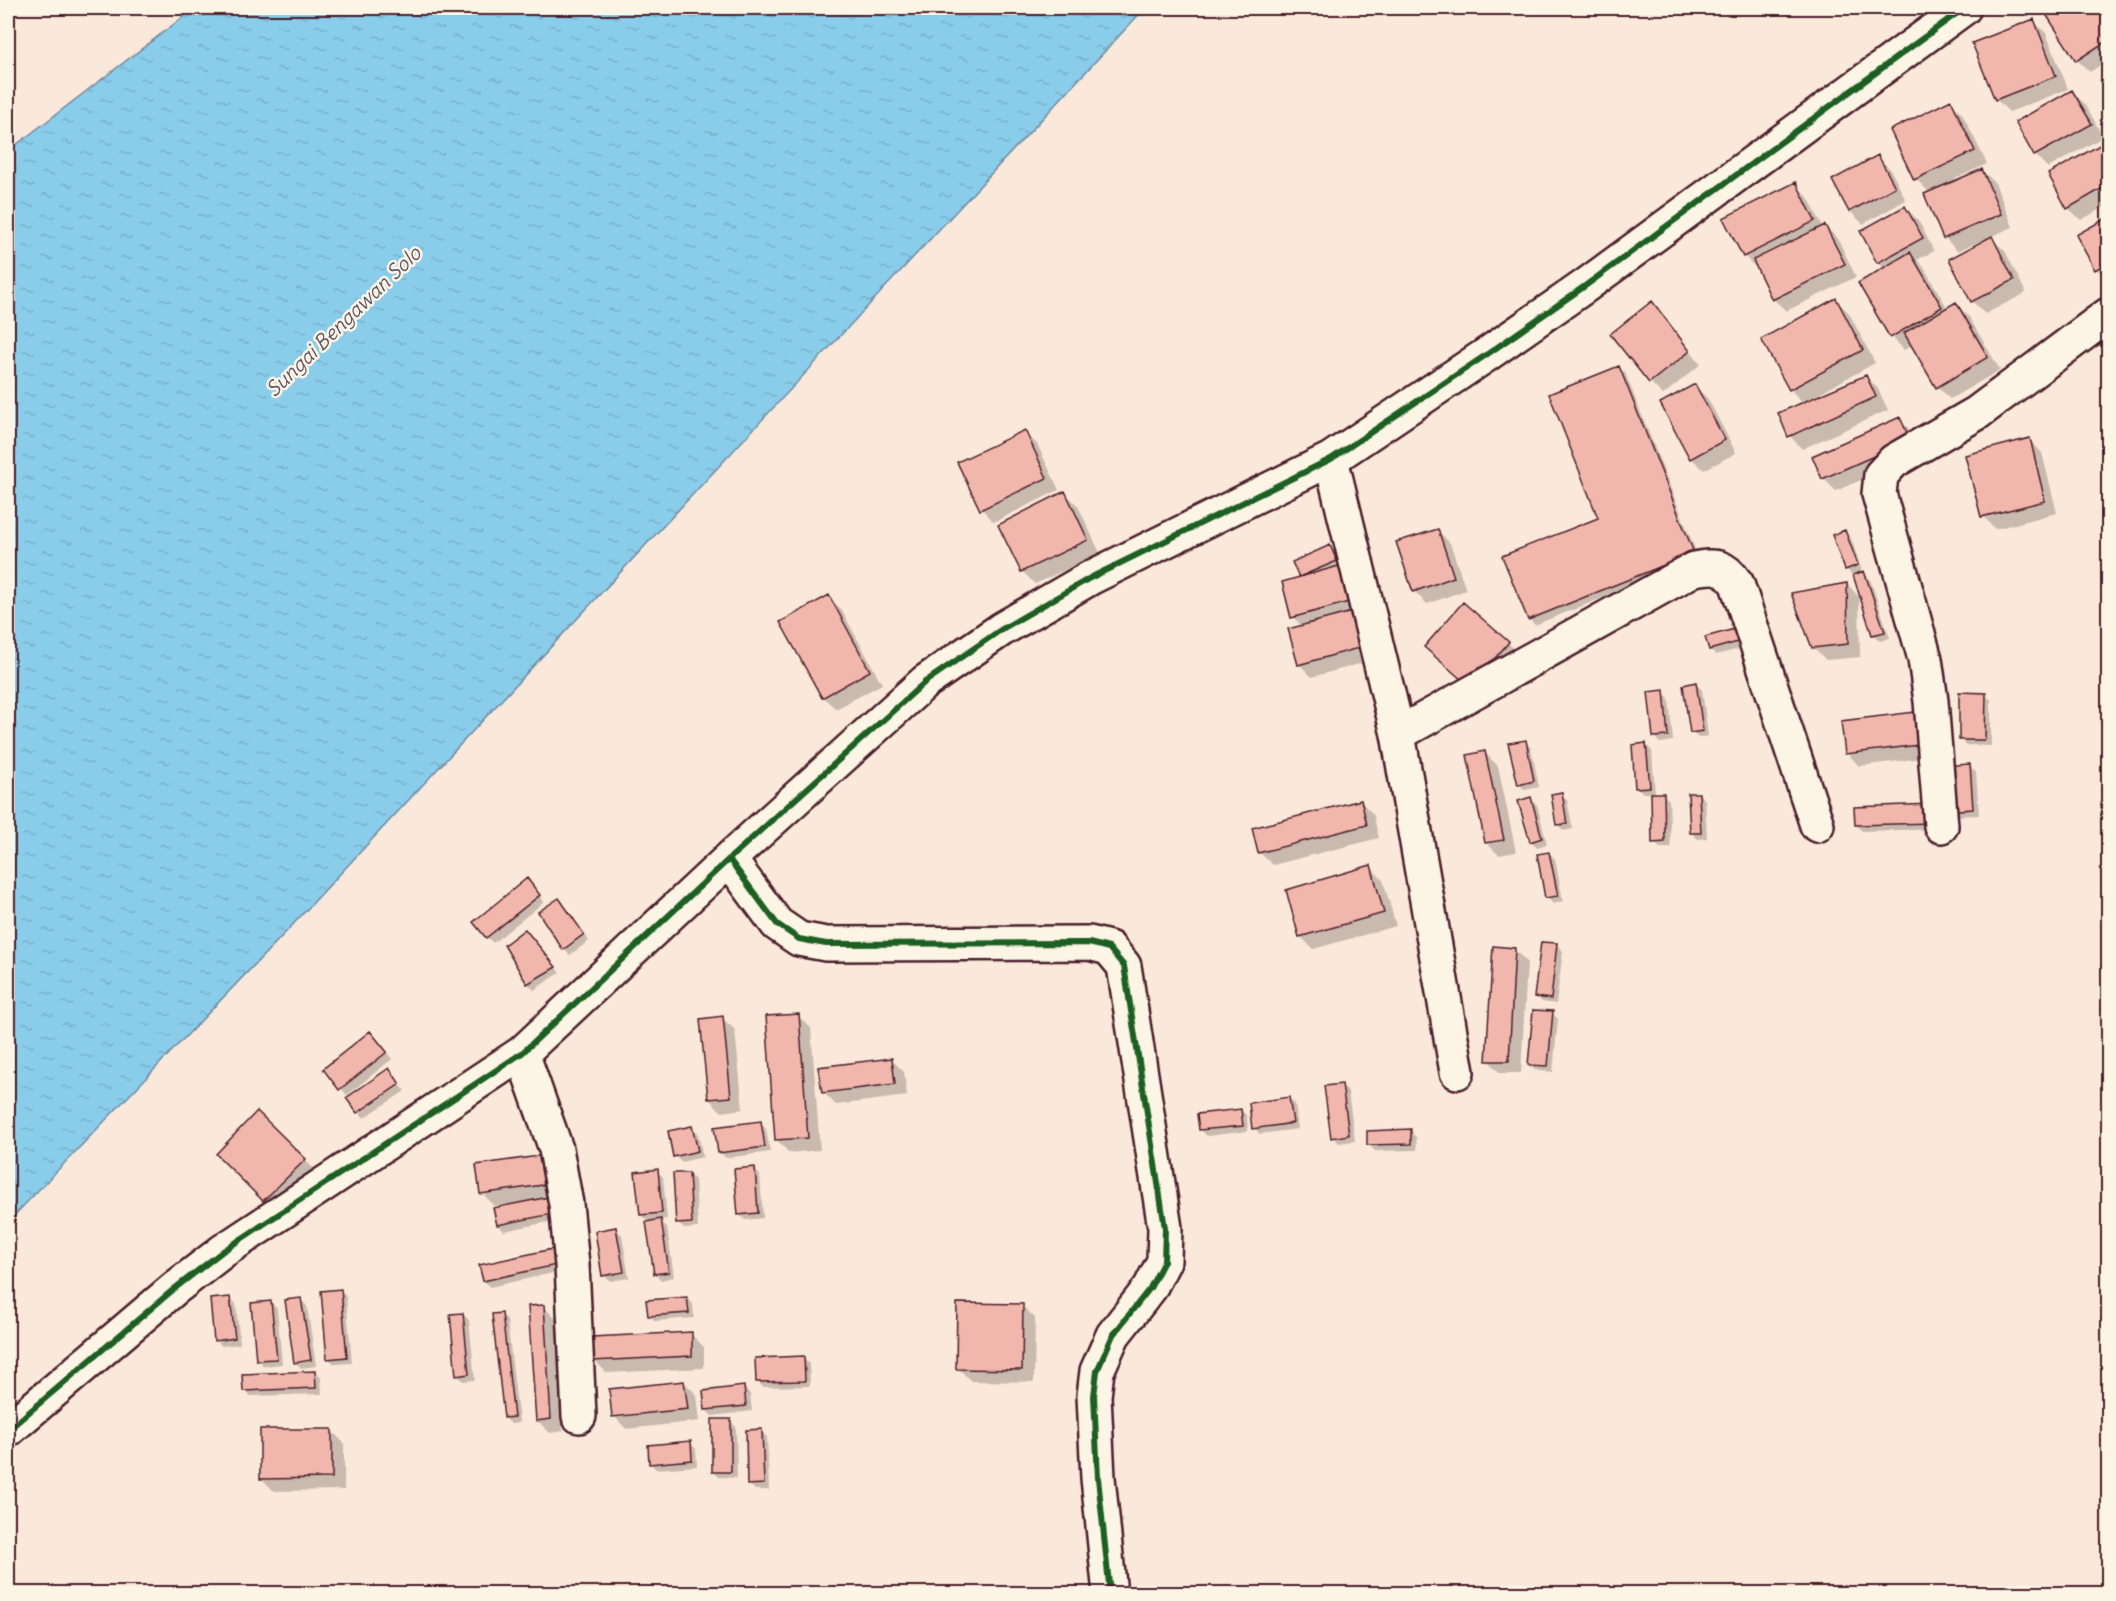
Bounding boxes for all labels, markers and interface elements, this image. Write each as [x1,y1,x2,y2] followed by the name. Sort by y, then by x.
[260,239,427,401] water label: Sungai Bengawan Solo

